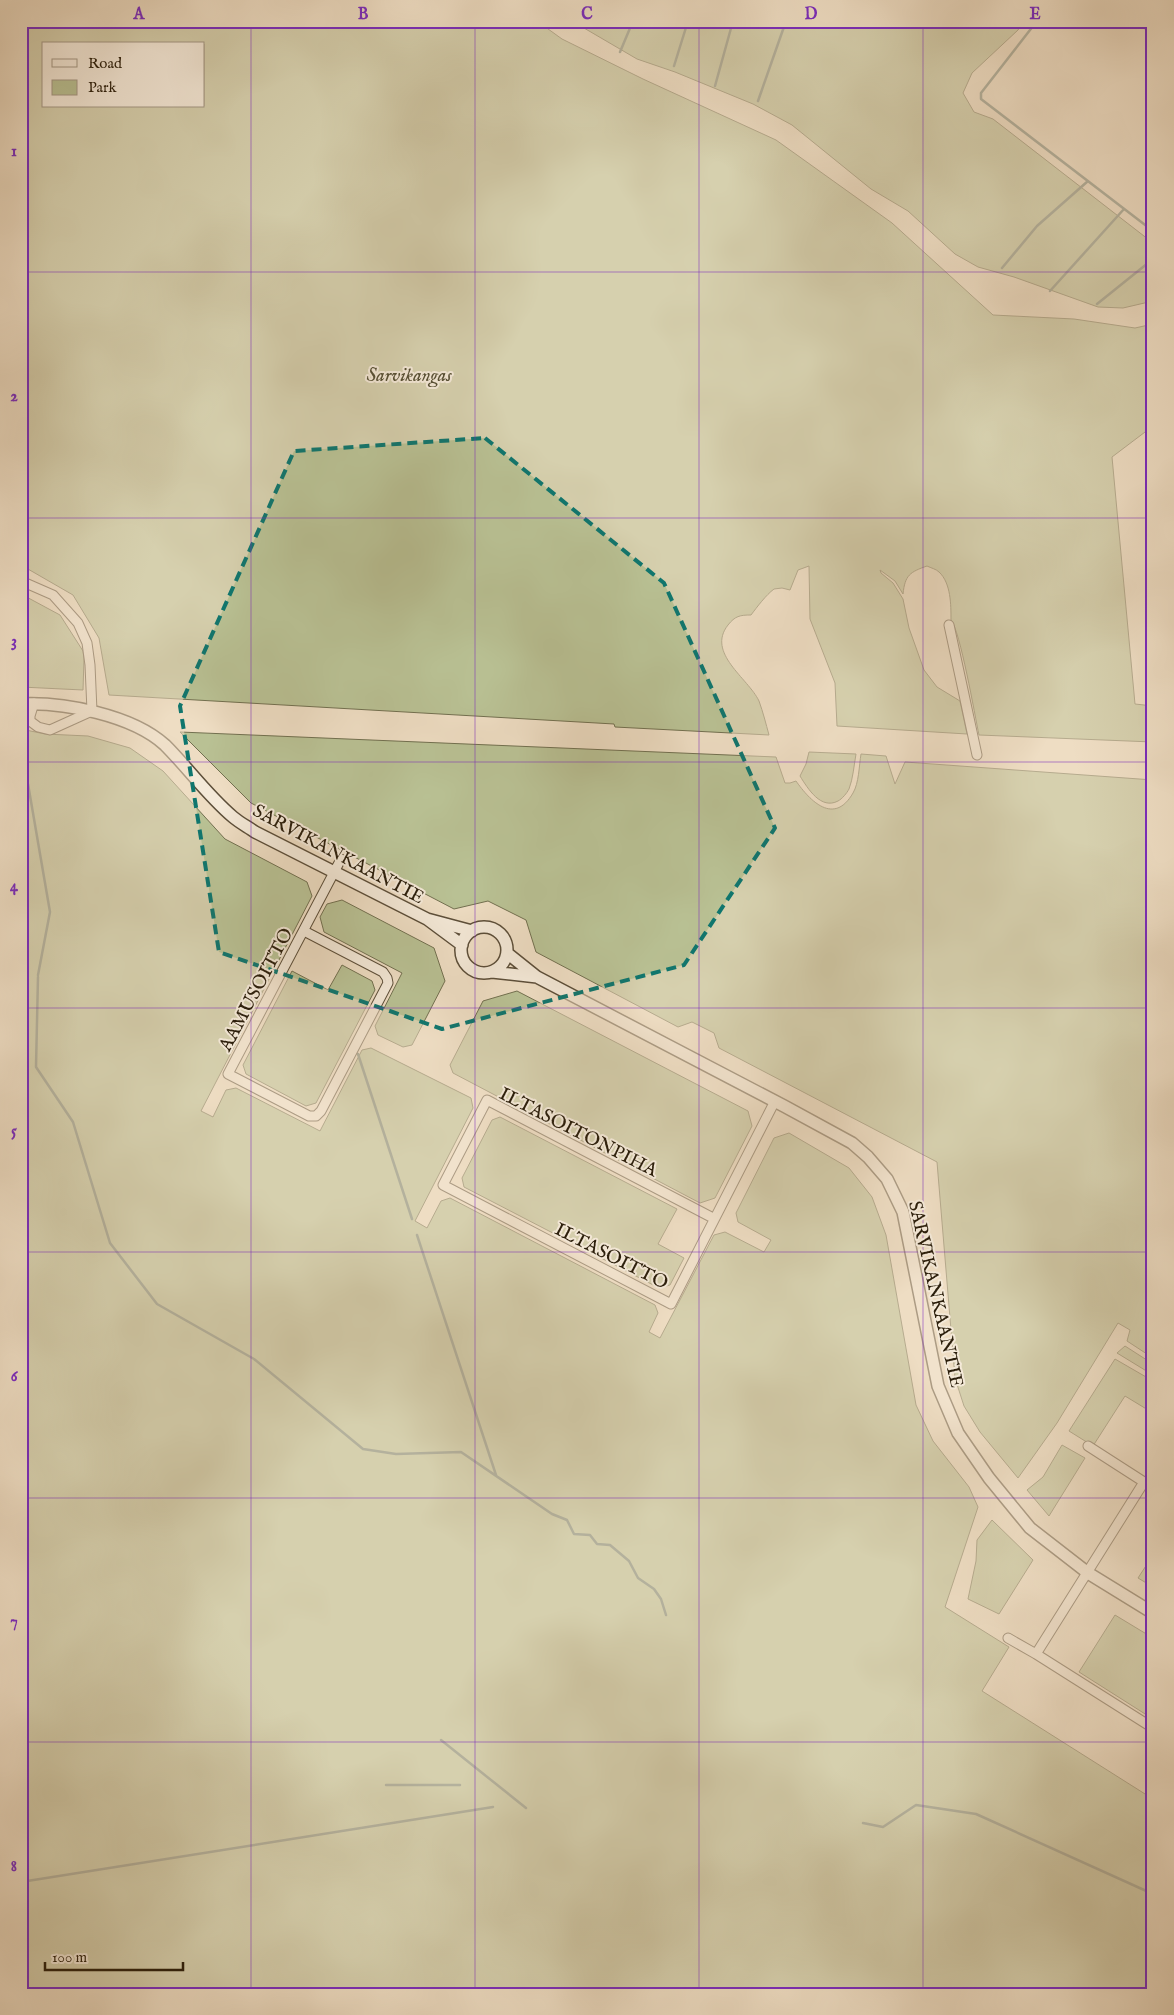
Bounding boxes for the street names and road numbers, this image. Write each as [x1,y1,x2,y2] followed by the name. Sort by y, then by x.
[248,799,428,910] street label: SARVIKANKAANTIE
[214,924,300,1057] street label: AAMUSOITTO
[495,1082,662,1184] street label: ILTASOITONPIHA
[902,1199,968,1390] street label: SARVIKANKAANTIE
[550,1218,672,1296] street label: ILTASOITTO

